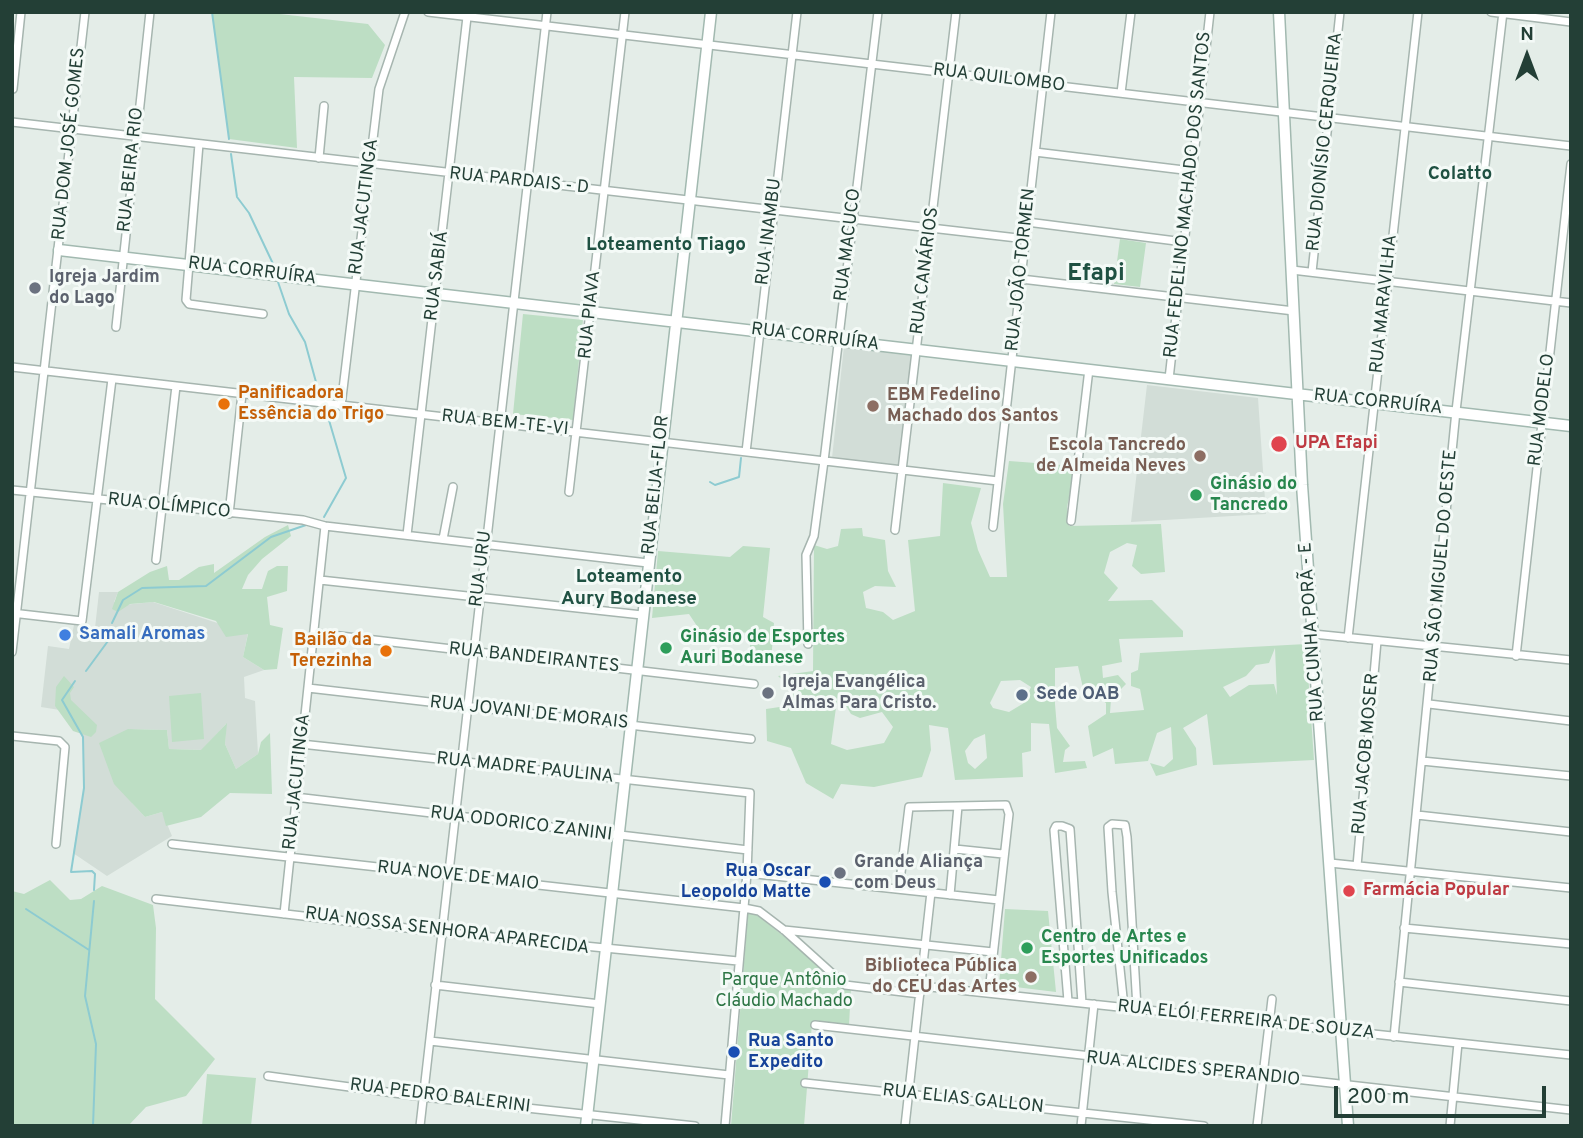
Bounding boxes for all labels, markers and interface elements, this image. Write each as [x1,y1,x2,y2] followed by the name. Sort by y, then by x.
[1492,21,1562,91] north arrow
[1520,23,1534,47] text: N
[1161,31,1217,359] street label: RUA FEDELINO MACHADO DOS SANTOS
[1304,31,1348,253] street label: RUA DIONÍSIO CERQUEIRA
[49,46,91,242] street label: RUA DOM JOSÉ GOMES
[932,60,1066,98] street label: RUA QUILOMBO
[115,106,149,234] street label: RUA BEIRA RIO
[346,138,384,276] street label: RUA JACUTINGA
[448,164,590,200] street label: RUA PARDAIS - D
[1428,164,1492,186] district label: Colatto
[753,177,787,287] street label: RUA INAMBU
[831,187,867,303] street label: RUA MACUCO
[1003,187,1041,353] street label: RUA JOÃO TORMEN
[907,206,945,336] street label: RUA CANÁRIOS
[422,230,454,322] street label: RUA SABIÁ
[1367,234,1403,374] street label: RUA MARAVILHA
[586,235,746,257] district label: Loteamento Tiago
[187,253,317,291] street label: RUA CORRUÍRA
[1067,261,1125,289] district label: Efapi
[49,267,160,310] place label: Igreja Jardim do Lago
[576,270,606,360] street label: RUA PIAVA
[27,280,43,296] marker: Igreja Jardim do Lago
[750,319,880,357] street label: RUA CORRUÍRA
[1525,352,1561,468] street label: RUA MODELO
[238,383,384,426] place label: Panificadora Essência do Trigo
[887,385,1059,428] place label: EBM Fedelino Machado dos Santos
[1313,386,1443,420] street label: RUA CORRUÍRA
[216,396,232,412] marker: Panificadora Essência do Trigo
[865,398,881,414] marker: EBM Fedelino Machado dos Santos
[440,407,570,441] street label: RUA BEM-TE-VI
[639,414,675,556] street label: RUA BEIJA-FLOR
[1295,433,1378,455] place label: UPA Efapi
[1269,434,1289,454] marker: UPA Efapi
[1036,435,1186,478] place label: Escola Tancredo de Almeida Neves
[1192,448,1208,464] marker: Escola Tancredo de Almeida Neves
[1421,449,1463,683] street label: RUA SÃO MIGUEL DO OESTE
[1210,474,1297,516] place label: Ginásio do Tancredo
[1188,487,1204,503] marker: Ginásio do Tancredo
[107,490,231,524] street label: RUA OLÍMPICO
[467,530,497,608] street label: RUA URU
[1296,542,1330,722] street label: RUA CUNHA PORÃ - E
[561,567,697,611] district label: Loteamento Aury Bodanese
[79,624,205,646] place label: Samali Aromas
[57,627,73,643] marker: Samali Aromas
[680,627,845,670] place label: Ginásio de Esportes Auri Bodanese
[290,630,372,672] place label: Bailão da Terezinha
[448,639,620,679] street label: RUA BANDEIRANTES
[658,640,674,656] marker: Ginásio de Esportes Auri Bodanese
[378,643,394,659] marker: Bailão da Terezinha
[782,672,936,714] place label: Igreja Evangélica Almas Para Cristo.
[1349,672,1385,836] street label: RUA JACOB MOSER
[1036,684,1119,706] place label: Sede OAB
[760,685,776,701] marker: Igreja Evangélica Almas Para Cristo.
[1014,687,1030,703] marker: Sede OAB
[428,693,630,735] street label: RUA JOVANI DE MORAIS
[280,713,316,851] street label: RUA JACUTINGA
[435,749,615,789] street label: RUA MADRE PAULINA
[429,803,613,847] street label: RUA ODORICO ZANINI
[854,852,983,894] place label: Grande Aliança com Deus
[376,858,540,896] street label: RUA NOVE DE MAIO
[681,861,811,903] place label: Rua Oscar Leopoldo Matte
[832,865,848,881] marker: Grande Aliança com Deus
[817,874,833,890] marker: Rua Oscar Leopoldo Matte
[1363,880,1510,902] place label: Farmácia Popular
[1341,883,1357,899] marker: Farmácia Popular
[303,904,591,960] street label: RUA NOSSA SENHORA APARECIDA
[1041,927,1208,970] place label: Centro de Artes e Esportes Unificados
[1019,940,1035,956] marker: Centro de Artes e Esportes Unificados
[865,956,1017,998] place label: Biblioteca Pública do CEU das Artes
[1023,969,1039,985] marker: Biblioteca Pública do CEU das Artes
[715,970,853,1012] park label: Parque Antônio Cláudio Machado
[1116,997,1376,1045] street label: RUA ELÓI FERREIRA DE SOUZA
[748,1031,834,1074] place label: Rua Santo Expedito
[726,1044,742,1060] marker: Rua Santo Expedito
[1085,1048,1301,1092] street label: RUA ALCIDES SPERANDIO
[1338,1072,1550,1116] scale bar
[348,1075,532,1119] street label: RUA PEDRO BALERINI
[881,1081,1045,1119] street label: RUA ELIAS GALLON
[1347,1084,1409,1111] text: 200 m

